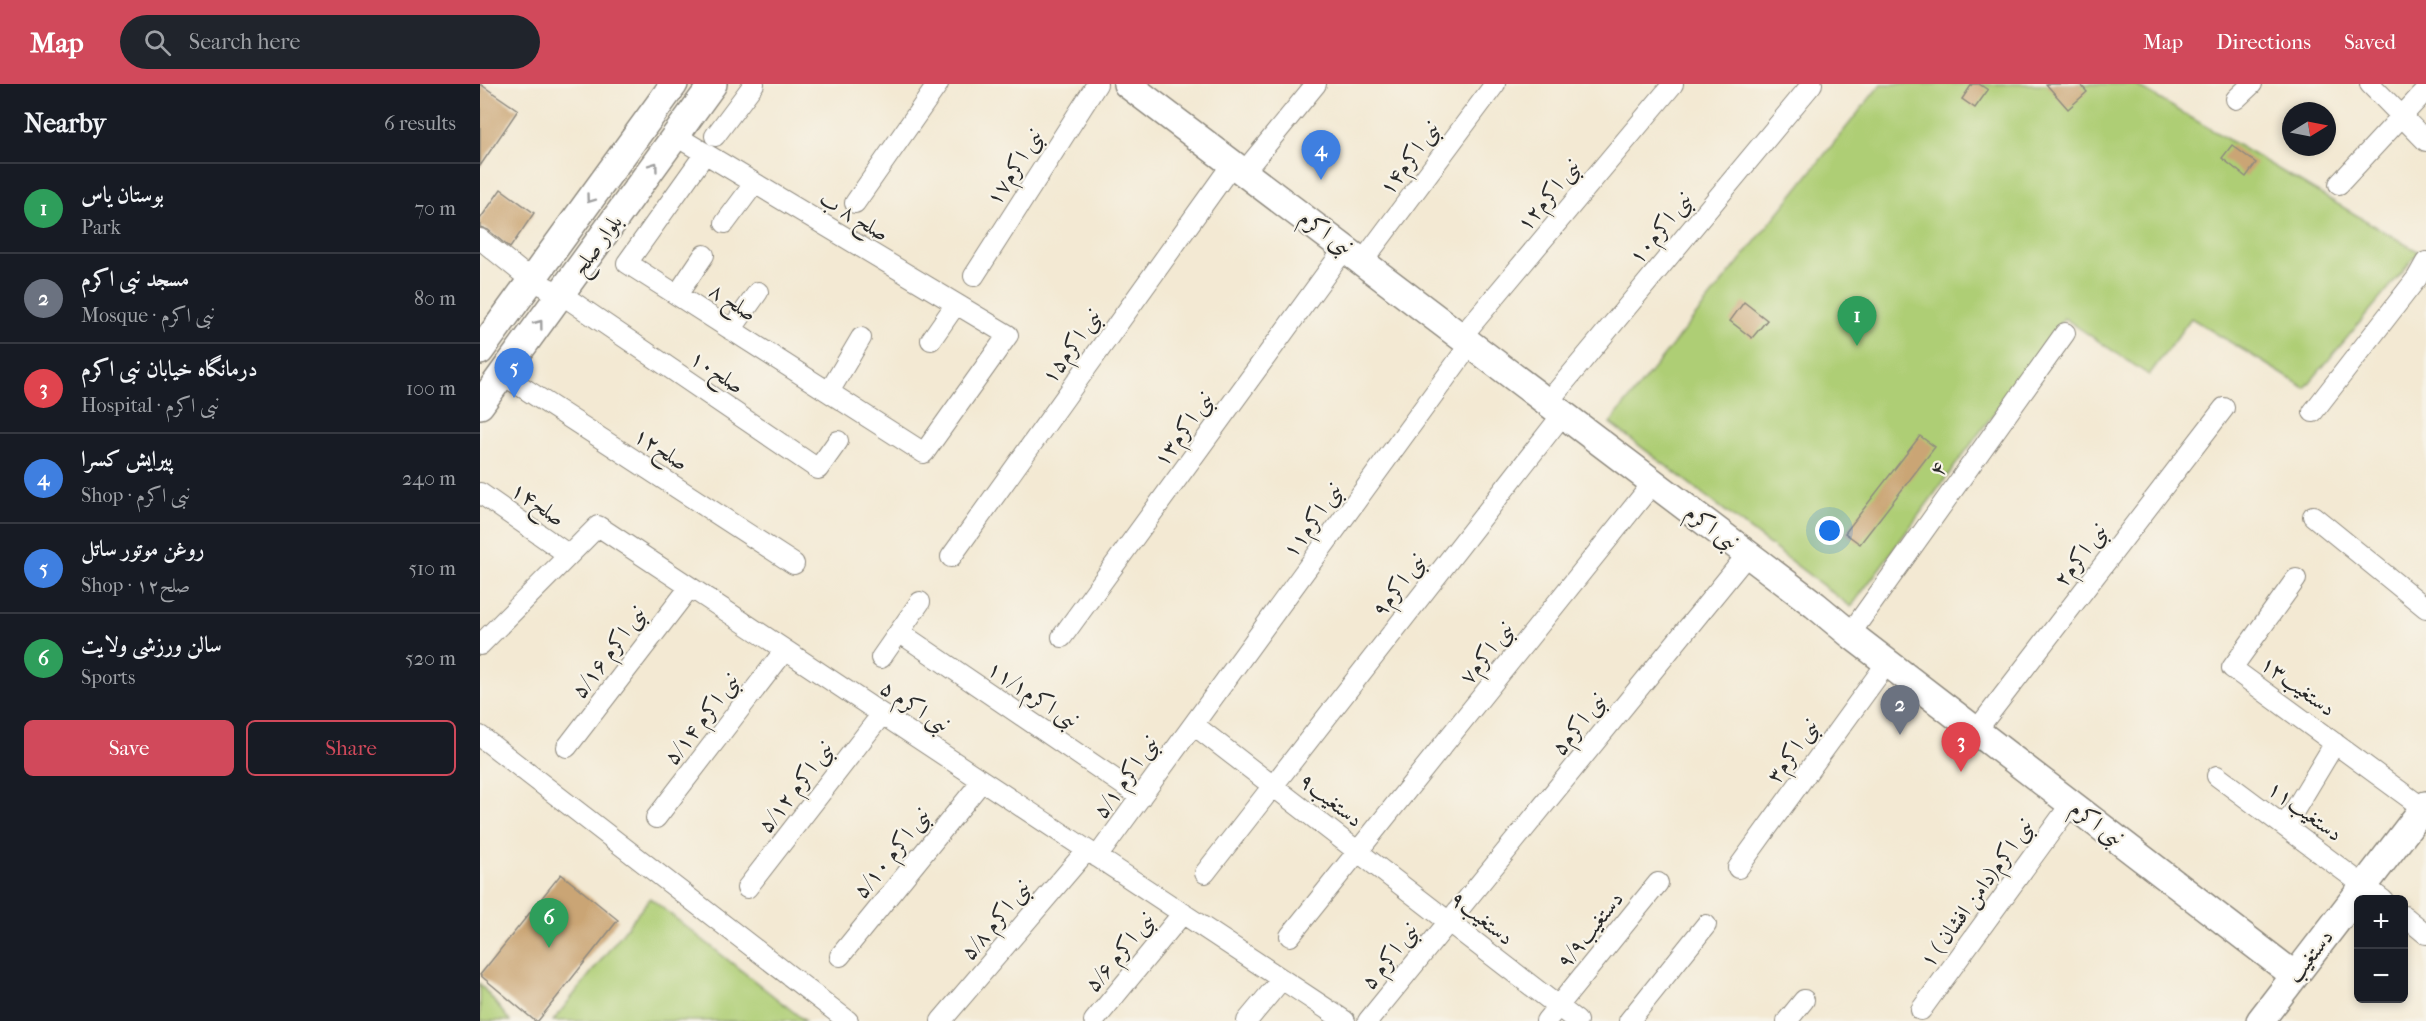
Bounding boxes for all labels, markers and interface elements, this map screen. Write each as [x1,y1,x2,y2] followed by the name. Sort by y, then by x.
[120,15,540,69] search box
[30,26,84,59] text: Map
[141,26,174,59] icon: search
[189,29,300,55] text: Search here
[2143,30,2183,54] text: Map
[2216,30,2311,54] text: Directions
[2344,30,2396,54] text: Saved
[2282,102,2336,156] north arrow
[24,108,106,139] text: Nearby
[384,112,456,135] text: 6 results
[1374,116,1451,204] street label: نبی اکرم۱۴
[981,124,1054,213] street label: نبی اکرم۱۷
[1302,130,1340,180] pin: 4
[1511,154,1591,240] street label: نبی اکرم۱۲
[647,162,658,173] one-way arrow
[81,182,164,208] text: بوستان یاس
[811,185,893,252] street label: صلح ۸ ب
[1623,187,1703,273] street label: نبی اکرم۱۰
[586,193,597,204] one-way arrow
[40,197,47,220] text: 1
[414,197,456,220] text: 70 m
[1290,204,1358,266] street label: نبی اکرم
[566,210,633,284] street label: بلوار صلح
[81,216,121,239] text: Park
[81,266,189,292] text: مسجد نبی اکرم
[701,277,762,332] street label: ۸ صلح
[38,287,49,310] text: 2
[414,287,456,310] text: 80 m
[1838,296,1876,346] pin: 1
[81,304,216,327] text: Mosque · نبی اکرم
[1036,304,1113,392] street label: نبی اکرم۱۵
[532,319,543,330] one-way arrow
[682,345,749,404] street label: صلح۱۰
[495,348,534,398] pin: 5
[81,356,258,382] text: درمانگاه خیابان نبی اکرم
[39,377,48,400] text: 3
[406,377,456,400] text: 100 m
[1148,387,1225,475] street label: نبی اکرم۱۳
[81,394,220,417] text: Hospital · نبی اکرم
[626,422,693,481] street label: صلح۱۲
[81,446,173,472] text: پیرایش کسرا
[1924,456,1952,482] street label: ۴
[38,467,49,490] text: 4
[402,467,456,490] text: 240 m
[503,476,570,537] street label: صلح۱۴
[1277,478,1354,566] street label: نبی اکرم۱۱
[81,484,191,507] text: Shop · نبی اکرم
[1677,499,1744,562] street label: نبی اکرم
[1815,516,1844,545] your location
[2048,518,2119,596] street label: نبی اکرم۲
[81,536,205,562] text: روغن موتور ساتل
[1366,548,1437,626] street label: نبی اکرم۹
[39,557,48,580] text: 5
[408,557,456,580] text: 510 m
[81,574,190,597] text: Shop · صلح۱۲
[566,601,657,707] street label: نبی اکرم ۵/۱۶
[1454,616,1525,693] street label: نبی اکرم۷
[81,632,222,658] text: سالن ورزشی ولایت
[38,647,49,670] text: 6
[405,647,456,670] text: 520 m
[2255,650,2341,723] street label: دستغیب۱۳
[979,655,1084,740] street label: نبی اکرم۱۱/۱
[81,666,135,689] text: Sports
[658,668,751,774] street label: نبی اکرم ۵/۱۴
[872,674,955,745] street label: نبی اکرم ۵
[1880,686,1920,735] pin: 2
[1546,687,1617,764] street label: نبی اکرم۵
[1761,714,1830,792] street label: نبی اکرم۳
[24,720,234,776] button: Save
[246,720,456,776] button: Share
[1942,722,1980,772] pin: 3
[1087,730,1170,827] street label: نبی اکرم ۵/۱
[752,736,845,842] street label: نبی اکرم ۵/۱۲
[1293,767,1368,834] street label: ۹دستغیب
[2262,775,2348,848] street label: دستغیب۱۱
[2062,795,2129,858] street label: نبی اکرم
[848,802,941,907] street label: نبی اکرم ۵/۱۰
[1914,813,2045,976] street label: ۱ نبی اکرم(دامن افشان )
[955,875,1041,969] street label: نبی اکرم ۵/۸
[1444,885,1519,952] street label: دستغیب۹
[1551,886,1630,974] street label: دستغیب۹/۹
[2354,895,2408,1003] map controls
[2354,895,2408,949] button: +
[530,898,568,948] pin: 6
[1079,907,1165,1001] street label: نبی اکرم ۵/۶
[1355,918,1429,998] street label: نبی اکرم ۵
[2281,924,2340,989] street label: دستغیب
[2354,949,2408,1003] button: −

